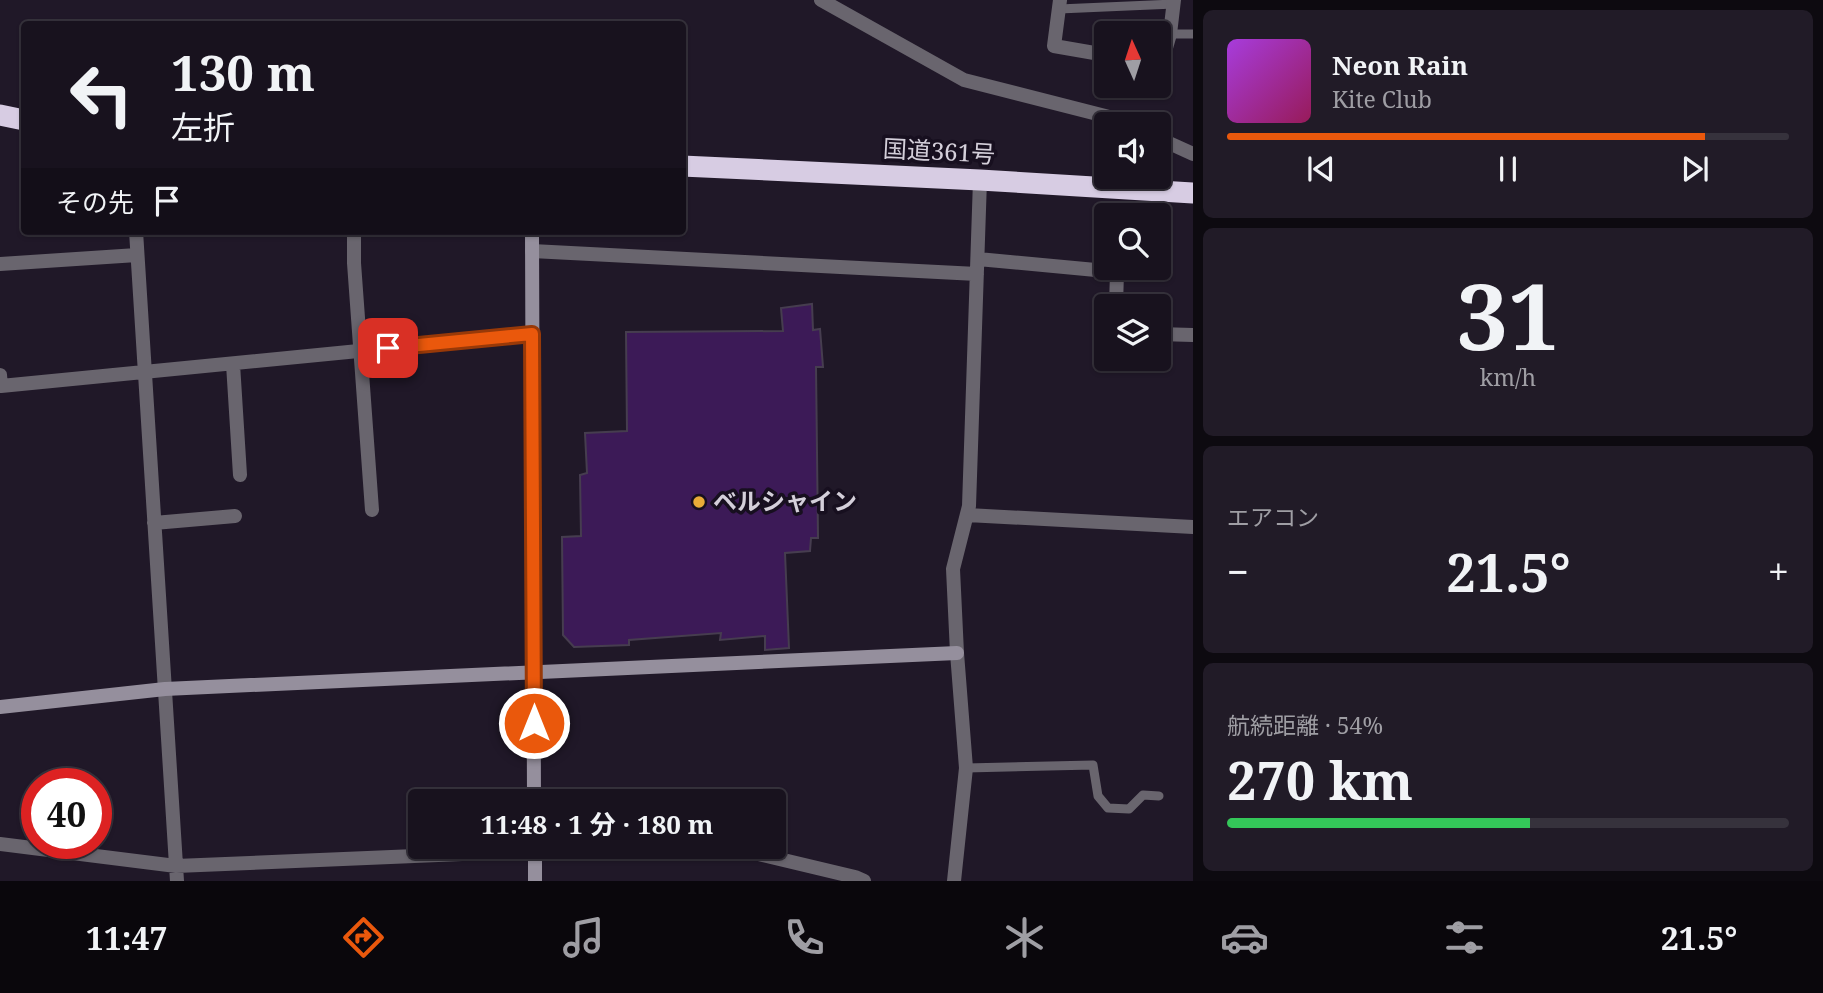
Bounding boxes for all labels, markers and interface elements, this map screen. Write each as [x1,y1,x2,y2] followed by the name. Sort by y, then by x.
[1094,21,1171,98] north arrow
[1094,21,1171,371] map controls
[171,39,315,105] text: 130 m
[1332,47,1468,83] text: Neon Rain
[56,49,147,140] icon: left
[1332,83,1432,115] text: Kite Club
[171,105,235,148] text: 左折
[1094,112,1171,189] button: sound
[882,131,996,170] street label: 国道361号
[1302,150,1340,188] icon: previous
[1489,150,1527,188] icon: pause
[1676,150,1714,188] icon: next
[148,182,186,220] icon: arrive
[56,184,134,220] text: その先
[1094,203,1171,280] button: search
[1457,253,1559,377] text: 31
[1094,294,1171,371] button: layers
[358,318,418,378] pin
[369,329,407,367] icon: arrive
[1480,361,1536,393] text: km/h
[713,484,857,517] place label: ベルシャイン
[691,494,707,510] marker: ベルシャイン
[1227,501,1319,533] text: エアコン
[1446,536,1571,607] text: 21.5°
[1227,545,1249,597] text: −
[1768,545,1789,597] text: +
[497,686,571,760] position arrow
[1227,709,1383,741] text: 航続距離 · 54%
[1227,744,1413,815] text: 270 km
[21,768,112,859] speed limit sign: 40
[481,806,713,842] text: 11:48 · 1 分 · 180 m
[339,913,388,962] icon: directions
[559,913,608,962] icon: music
[780,913,829,962] icon: phone
[1000,913,1049,962] icon: climate
[1220,913,1269,962] icon: car
[1440,913,1489,962] icon: filters
[86,916,168,959] text: 11:47
[1661,916,1737,959] text: 21.5°

